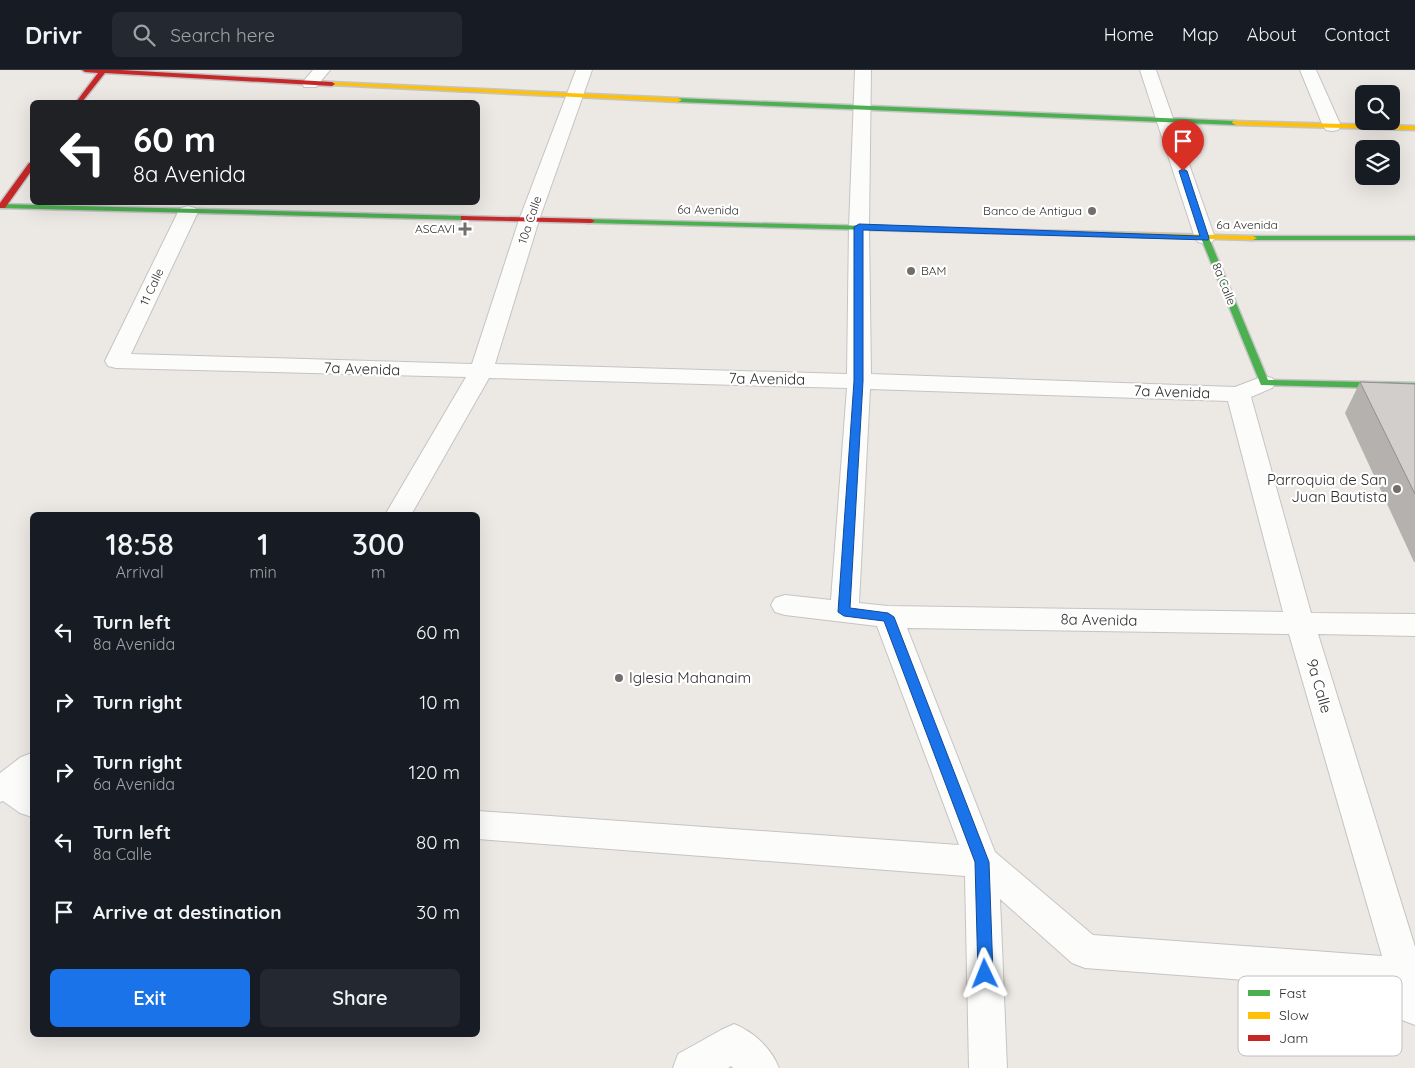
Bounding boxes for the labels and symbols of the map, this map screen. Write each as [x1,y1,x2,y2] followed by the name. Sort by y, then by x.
[1162,120,1204,171] pin
[514,194,545,246] street label: 10a Calle
[677,201,739,218] street label: 6a Avenida
[983,203,1082,218] place label: Banco de Antigua
[1086,205,1098,217] marker: Banco de Antigua
[1216,217,1278,232] street label: 6a Avenida
[415,221,455,236] place label: ASCAVI
[459,223,471,235] marker: ASCAVI
[1209,260,1240,307] street label: 8a Calle
[921,263,947,278] place label: BAM
[905,265,917,277] marker: BAM
[136,266,167,308] street label: 11 Calle
[323,358,401,379] street label: 7a Avenida
[729,368,805,389] street label: 7a Avenida
[1133,381,1211,402] street label: 7a Avenida
[1267,470,1387,506] place label: Parroquia de San Juan Bautista
[1391,483,1403,495] marker: Parroquia de San Juan Bautista
[1060,609,1138,630] street label: 8a Avenida
[1303,656,1336,715] street label: 9a Calle
[629,668,751,687] place label: Iglesia Mahanaim
[613,672,625,684] marker: Iglesia Mahanaim
[958,947,1010,999] position arrow
[1238,976,1402,1056] legend
[1279,984,1307,1002] text: Fast
[1279,1006,1309,1024] text: Slow
[1279,1029,1308,1047] text: Jam

